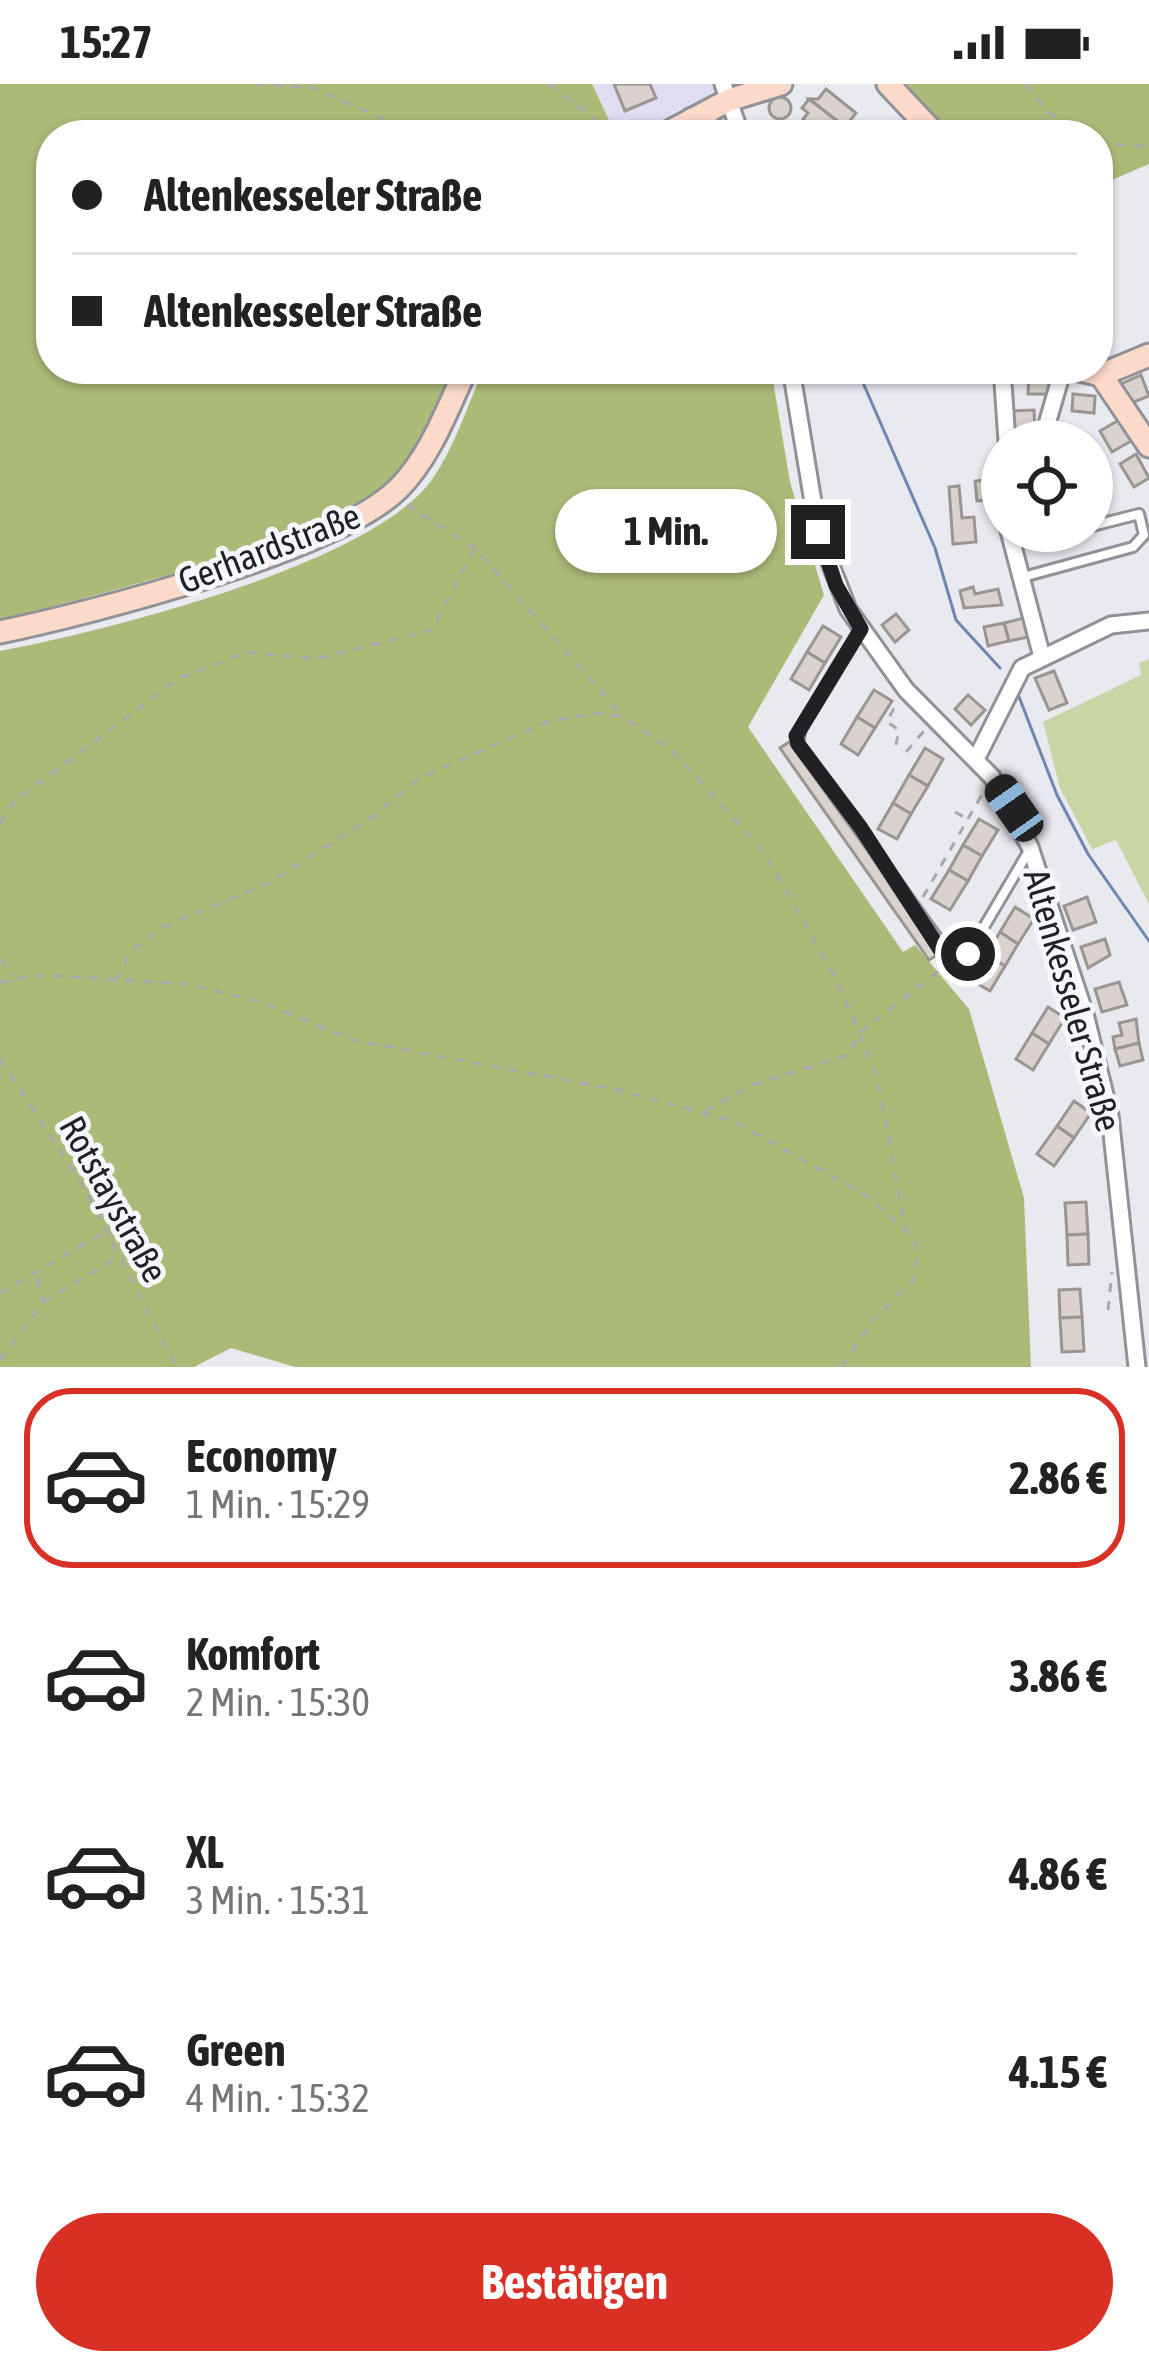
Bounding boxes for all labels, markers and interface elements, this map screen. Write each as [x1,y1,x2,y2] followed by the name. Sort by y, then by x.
[60,16,153,68] text: 15:27
[144,169,482,221] text: Altenkesseler Straße
[144,285,482,337] text: Altenkesseler Straße
[981,420,1113,552] map controls
[981,420,1113,552] button: locate
[554,490,776,574] callout: 1 Min.
[172,494,366,602] street label: Gerhardstraße
[791,505,845,559] route end
[624,509,708,553] text: 1 Min.
[979,768,1049,848] car
[1016,864,1130,1136] street label: Altenkesseler Straße
[941,927,995,981] route start
[51,1109,177,1289] street label: Rotstaystraße
[42,1424,150,1532] icon: car
[186,1430,337,1482] text: Economy
[1009,1452,1107,1504] text: 2.86 €
[186,1482,370,1526] text: 1 Min. · 15:29
[42,1622,150,1730] icon: car
[186,1628,320,1680] text: Komfort
[1009,1650,1107,1702] text: 3.86 €
[186,1680,370,1724] text: 2 Min. · 15:30
[42,1820,150,1928] icon: car
[186,1826,224,1878] text: XL
[1009,1848,1107,1900] text: 4.86 €
[186,1878,370,1922] text: 3 Min. · 15:31
[42,2018,150,2126] icon: car
[186,2024,286,2076] text: Green
[1009,2046,1107,2098] text: 4.15 €
[186,2076,370,2120] text: 4 Min. · 15:32
[36,2213,1113,2351] button: Bestätigen

